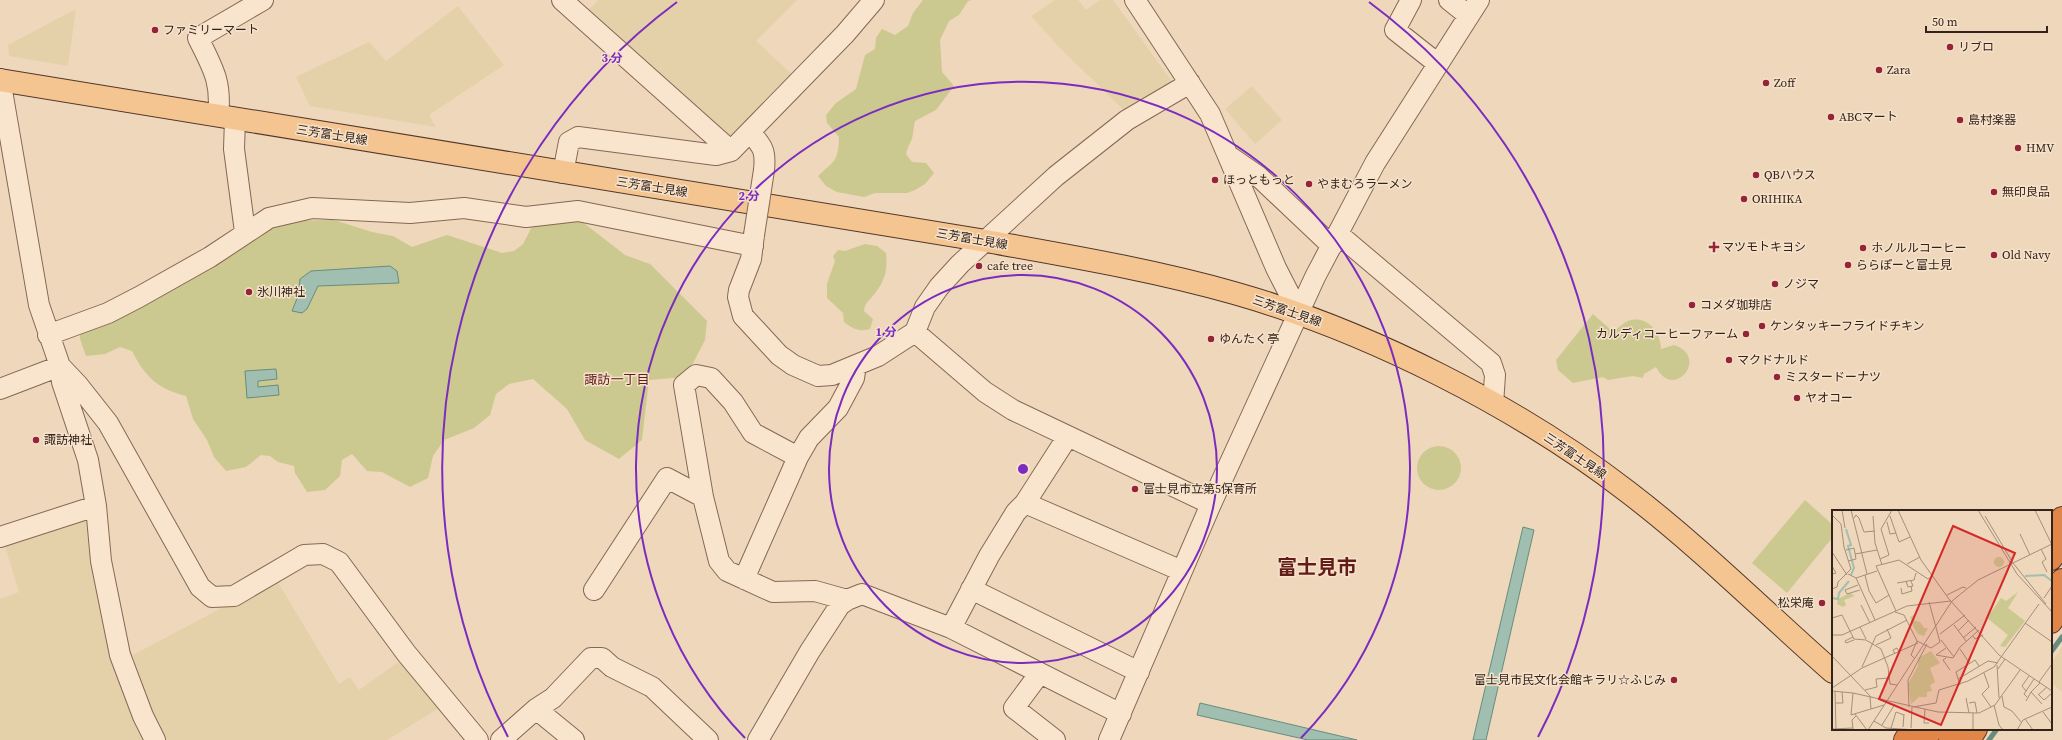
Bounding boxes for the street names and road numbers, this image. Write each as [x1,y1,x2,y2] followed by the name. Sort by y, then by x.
[295,121,369,149] street label: 三芳富士見線
[615,173,689,201] street label: 三芳富士見線
[935,225,1009,253] street label: 三芳富士見線
[1250,292,1324,330] street label: 三芳富士見線
[1541,429,1609,483] street label: 三芳富士見線

